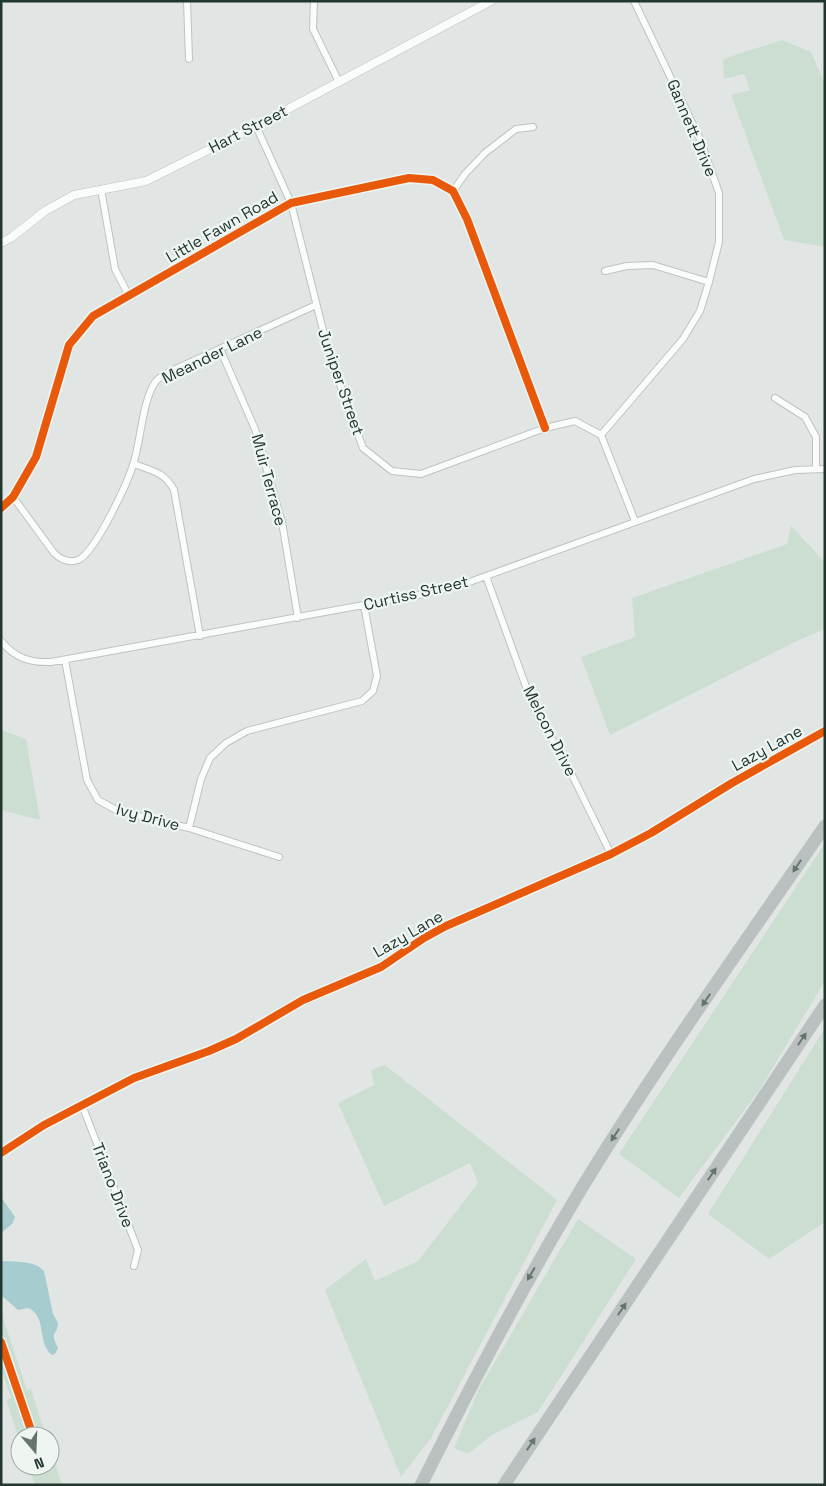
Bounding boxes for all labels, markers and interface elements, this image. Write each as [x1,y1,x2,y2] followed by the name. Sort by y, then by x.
[662,76,722,180] street label: Gannett Drive
[205,100,291,158] street label: Hart Street
[162,186,282,268] street label: Little Fawn Road
[158,322,266,388] street label: Meander Lane
[313,326,369,438] street label: Juniper Street
[247,432,291,528] street label: Muir Terrace
[361,571,471,615] street label: Curtiss Street
[518,682,582,780] street label: Melcon Drive
[728,720,806,776] street label: Lazy Lane
[114,798,182,836] street label: Ivy Drive
[792,859,802,873] one-way arrow
[369,906,447,962] street label: Lazy Lane
[701,994,711,1007] one-way arrow
[797,1032,807,1046] one-way arrow
[610,1129,620,1142] one-way arrow
[87,1139,139,1231] street label: Triano Drive
[707,1167,717,1181] one-way arrow
[527,1267,535,1282] one-way arrow
[617,1302,627,1316] one-way arrow
[10,1426,60,1476] north arrow
[527,1437,536,1451] one-way arrow
[32,1453,47,1473] text: N

